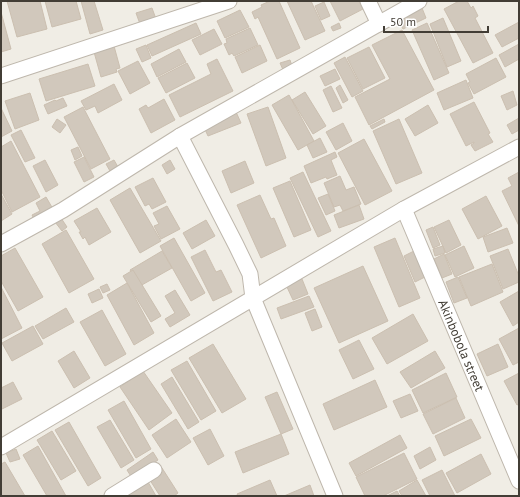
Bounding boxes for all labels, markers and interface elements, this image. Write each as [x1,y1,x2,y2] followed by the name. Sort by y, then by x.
[384,8,488,34] scale bar
[390,14,416,29] text: 50 m
[435,297,489,394] street label: Akinbobola street

